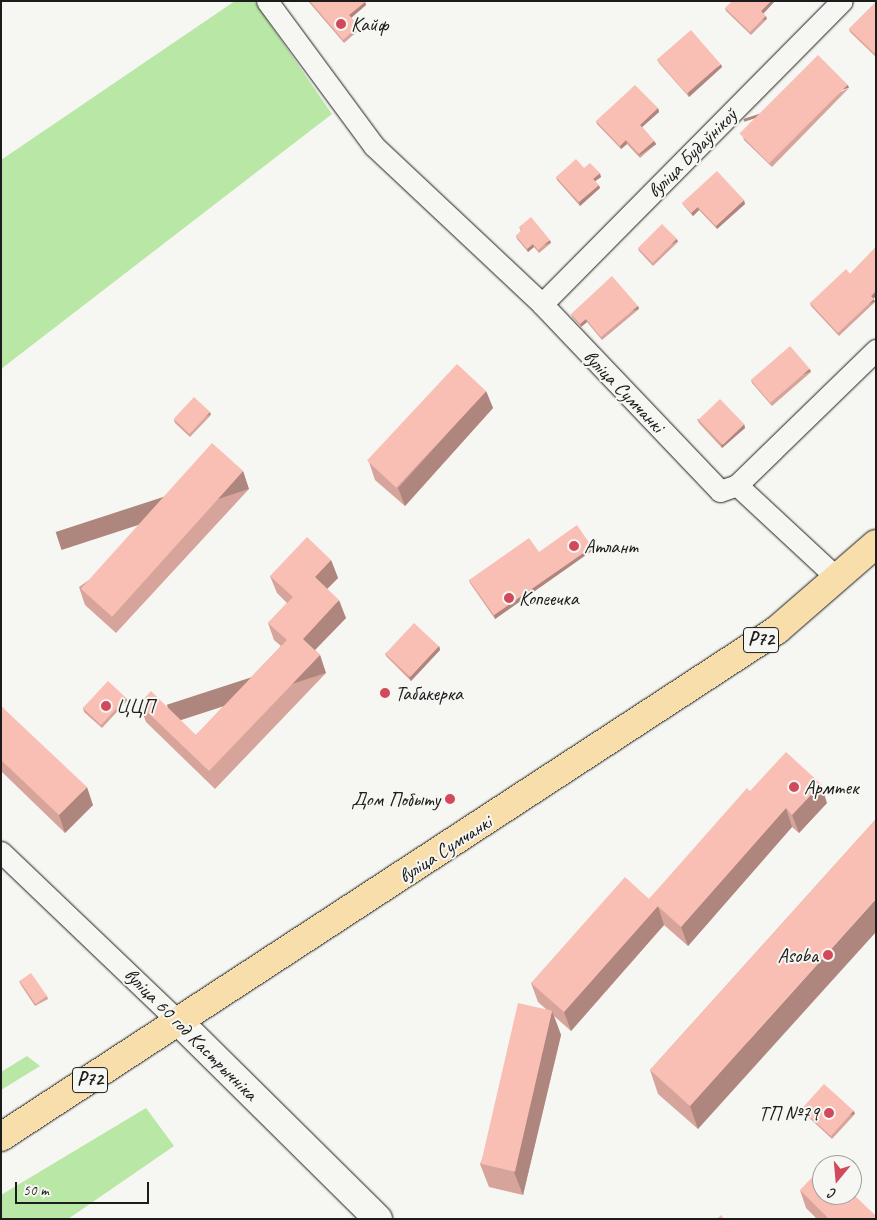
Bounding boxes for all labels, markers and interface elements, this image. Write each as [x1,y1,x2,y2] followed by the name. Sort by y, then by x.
[351,12,388,36] place label: Кайф
[335,18,347,30] marker: Кайф
[642,103,742,203] street label: вуліца Будаўнікоў
[579,345,669,437] street label: вуліца Сумчанкі
[584,534,637,558] place label: Атлант
[568,540,580,552] marker: Атлант
[519,586,579,610] place label: Копеечка
[503,592,515,604] marker: Копеечка
[742,624,780,656] road number: Р72
[395,681,463,705] place label: Табакерка
[379,687,391,699] marker: Табакерка
[116,694,154,718] place label: ЦЦП
[100,700,112,712] marker: ЦЦП
[804,775,858,799] place label: Армтек
[788,781,800,793] marker: Армтек
[351,787,440,811] place label: Дом Побыту
[444,793,456,805] marker: Дом Побыту
[394,810,496,888] street label: вуліца Сумчанкі
[778,943,818,967] place label: Asoba
[822,949,834,961] marker: Asoba
[119,962,263,1106] street label: вуліца 60 год Кастрычніка
[71,1064,109,1096] road number: Р72
[759,1101,819,1125] place label: ТП №79
[823,1107,835,1119] marker: ТП №79
[812,1155,862,1205] north arrow
[18,1172,151,1204] scale bar
[23,1181,49,1200] text: 50 m
[827,1185,839,1203] text: С

